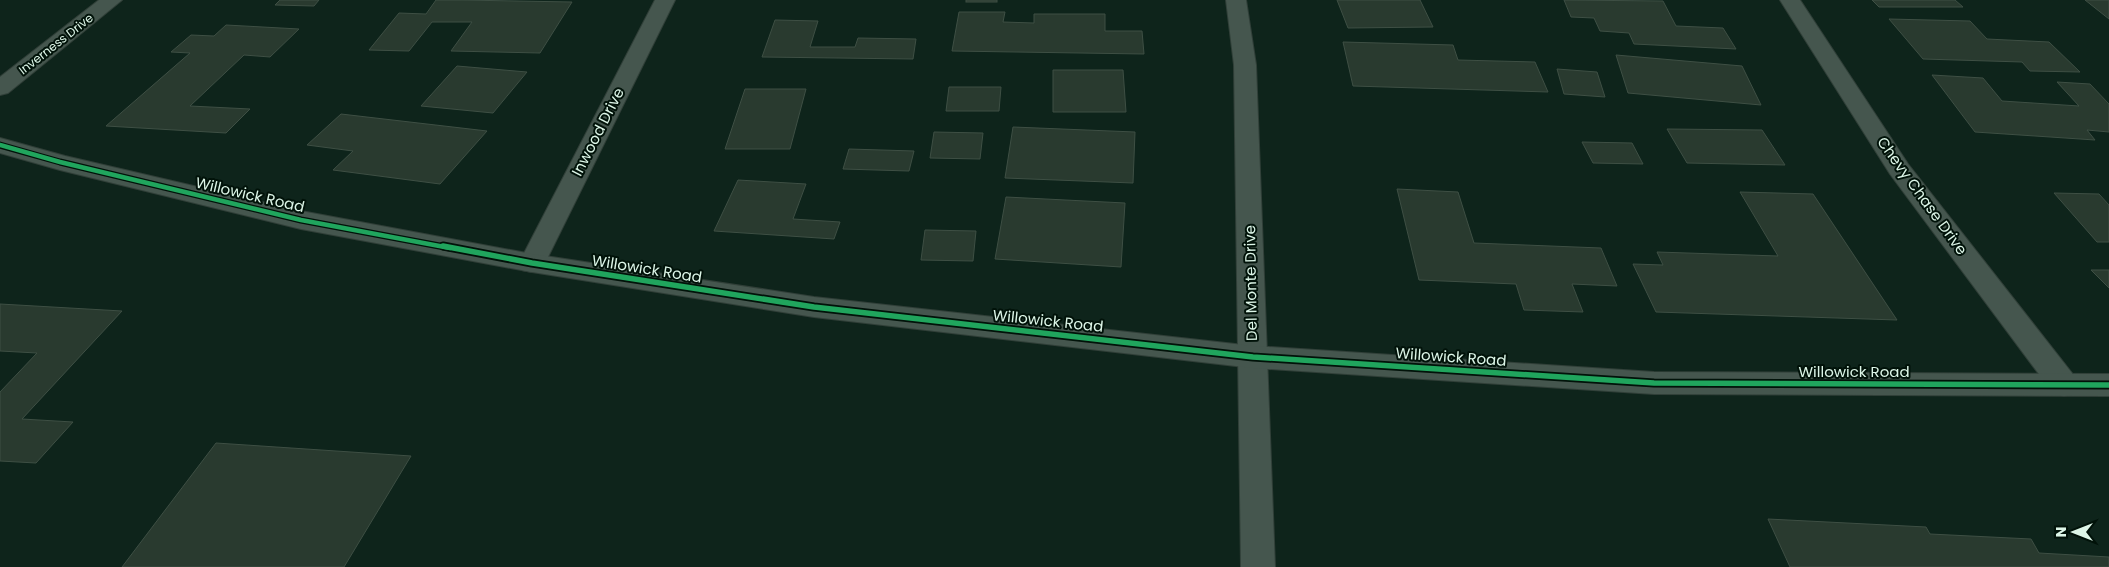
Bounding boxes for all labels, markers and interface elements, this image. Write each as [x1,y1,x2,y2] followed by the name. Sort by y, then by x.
[15,9,96,78] street label: Inverness Drive
[566,84,629,180] street label: Inwood Drive
[1872,132,1972,259] street label: Chevy Chase Drive
[194,172,307,217] street label: Willowick Road
[1239,225,1262,341] street label: Del Monte Drive
[591,249,704,288] street label: Willowick Road
[992,304,1104,337] street label: Willowick Road
[1395,342,1507,371] street label: Willowick Road
[1798,361,1910,382] street label: Willowick Road
[2049,507,2099,557] north arrow
[2051,527,2071,537] text: N

